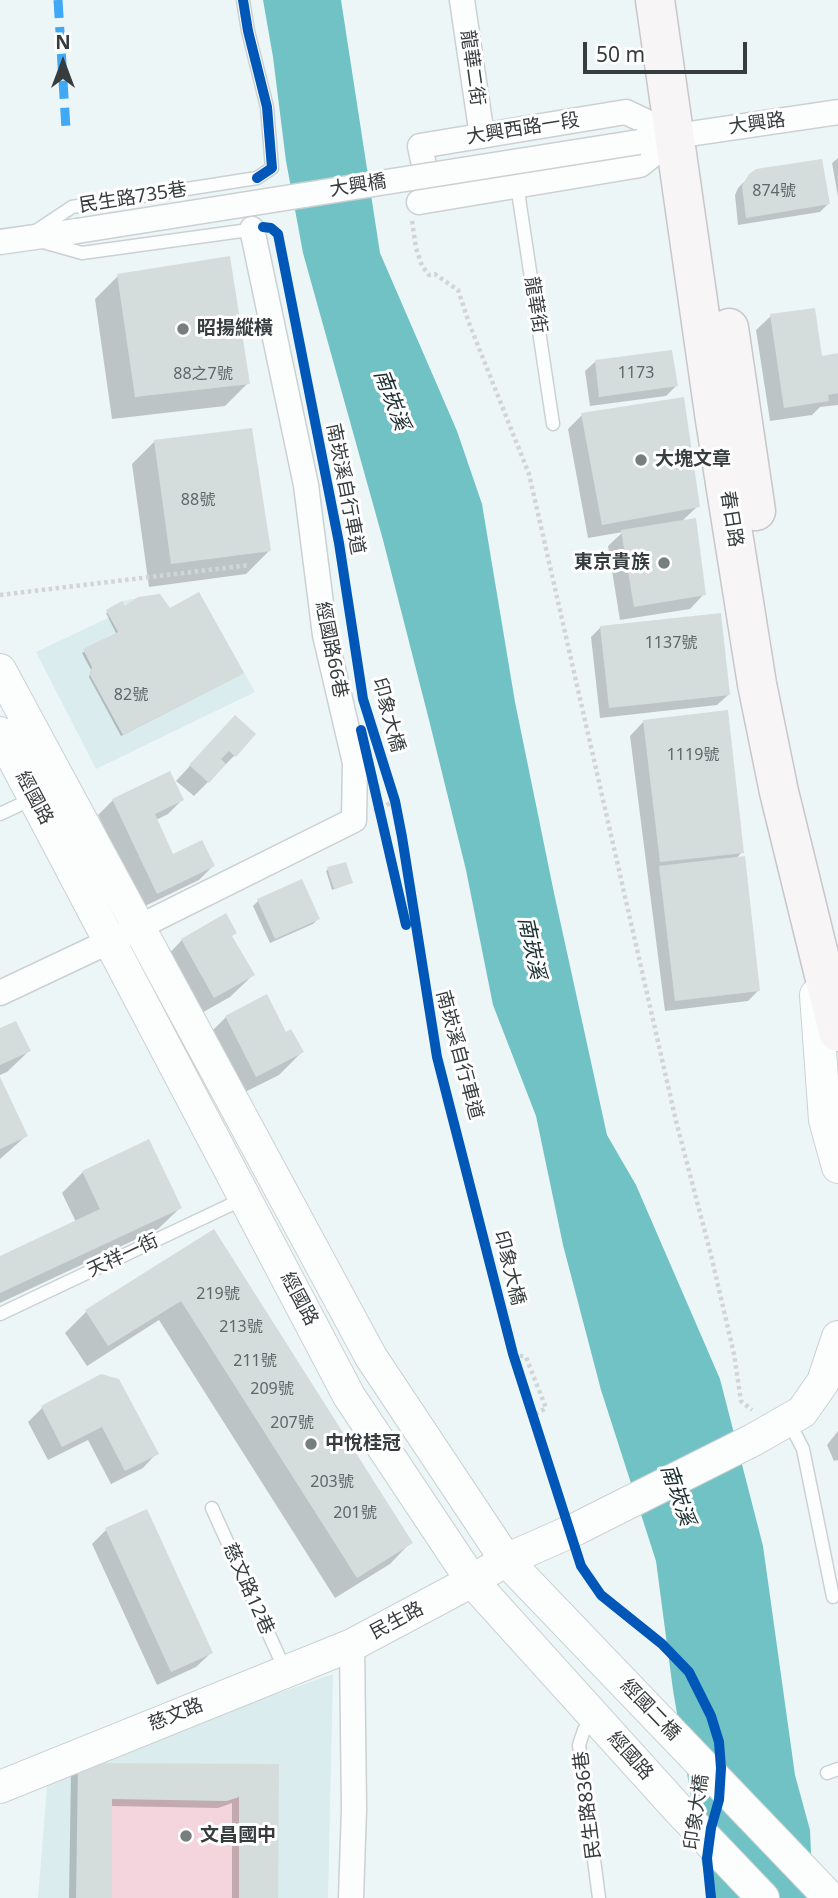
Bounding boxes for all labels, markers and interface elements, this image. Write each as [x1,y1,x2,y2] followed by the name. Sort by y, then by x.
[28,28,98,98] north arrow
[586,28,750,72] scale bar
[55,29,71,55] text: N
[455,29,489,107] street label: 龍華二街
[596,40,645,68] text: 50 m
[465,109,581,149] street label: 大興西路一段
[727,109,787,139] street label: 大興路
[328,170,388,202] street label: 大興橋
[78,178,188,218] street label: 民生路735巷
[752,181,796,201] house number: 874號
[519,275,551,335] street label: 龍華街
[197,318,273,340] place label: 昭揚縱橫
[175,321,191,337] marker: 昭揚縱橫
[618,363,654,383] house number: 1173
[173,364,233,384] house number: 88之7號
[368,366,414,434] water label: 南崁溪
[321,422,369,556] street label: 南崁溪自行車道
[655,449,731,471] place label: 大塊文章
[633,452,649,468] marker: 大塊文章
[715,489,747,549] street label: 春日路
[181,490,215,510] house number: 88號
[574,552,650,574] place label: 東京貴族
[656,555,672,571] marker: 東京貴族
[310,600,352,700] street label: 經國路66巷
[645,633,697,653] house number: 1137號
[367,675,409,755] street label: 印象大橋
[114,685,148,705] house number: 82號
[667,745,719,765] house number: 1119號
[11,767,57,829] street label: 經國路
[512,915,550,981] water label: 南崁溪
[431,988,487,1122] street label: 南崁溪自行車道
[489,1228,529,1308] street label: 印象大橋
[84,1230,162,1282] street label: 天祥一街
[276,1268,322,1330] street label: 經國路
[196,1284,240,1304] house number: 219號
[219,1317,263,1337] house number: 213號
[233,1351,277,1371] house number: 211號
[250,1379,294,1399] house number: 209號
[270,1413,314,1433] house number: 207號
[325,1433,401,1455] place label: 中悅桂冠
[303,1436,319,1452] marker: 中悅桂冠
[655,1461,699,1529] water label: 南崁溪
[310,1472,354,1492] house number: 203號
[333,1503,377,1523] house number: 201號
[218,1540,278,1638] street label: 慈文路12巷
[366,1598,428,1644] street label: 民生路
[615,1675,685,1745] street label: 經國二橋
[145,1694,207,1736] street label: 慈文路
[602,1727,658,1785] street label: 經國路
[570,1750,606,1860] street label: 民生路836巷
[680,1773,714,1851] street label: 印象大橋
[200,1825,276,1847] place label: 文昌國中
[178,1828,194,1844] marker: 文昌國中

